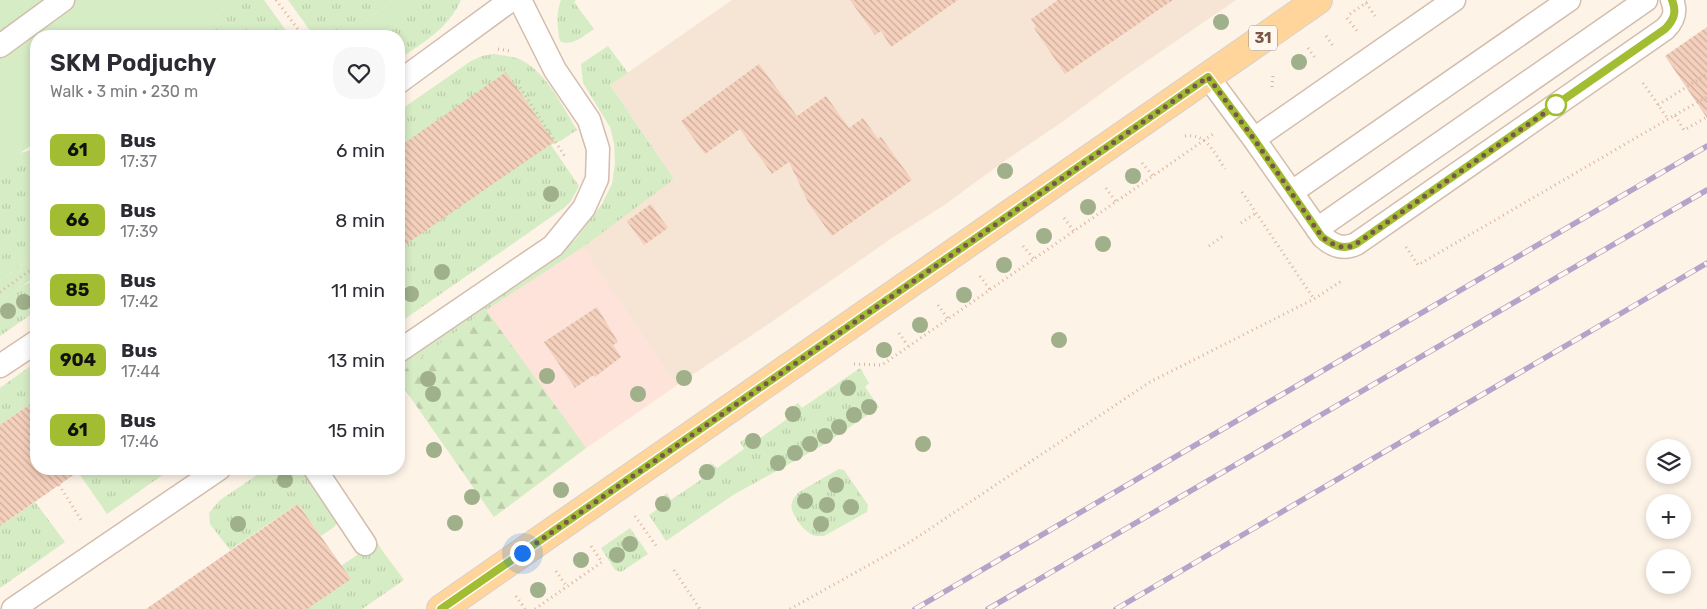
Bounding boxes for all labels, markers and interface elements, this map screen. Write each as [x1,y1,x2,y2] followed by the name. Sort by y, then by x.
[1249,26,1277,50] road number: 31
[333,47,385,99] button: heart
[50,49,216,77] text: SKM Podjuchy
[50,82,198,101] text: Walk · 3 min · 230 m
[1545,94,1567,116] unlabelled marker
[120,129,156,152] text: Bus
[67,139,88,161] text: 61
[336,139,385,162] text: 6 min
[120,152,157,171] text: 17:37
[120,199,156,222] text: Bus
[66,209,89,231] text: 66
[335,209,385,232] text: 8 min
[120,222,158,241] text: 17:39
[120,269,156,292] text: Bus
[66,279,89,301] text: 85
[331,279,385,302] text: 11 min
[120,292,158,311] text: 17:42
[121,339,157,362] text: Bus
[60,349,96,371] text: 904
[328,349,385,372] text: 13 min
[121,362,160,381] text: 17:44
[120,409,156,432] text: Bus
[67,419,88,441] text: 61
[328,419,385,442] text: 15 min
[120,432,159,451] text: 17:46
[1646,439,1691,594] map controls
[1646,439,1691,484] button: layers
[1646,494,1691,539] button: +
[510,541,535,566] your location
[1646,549,1691,594] button: −

